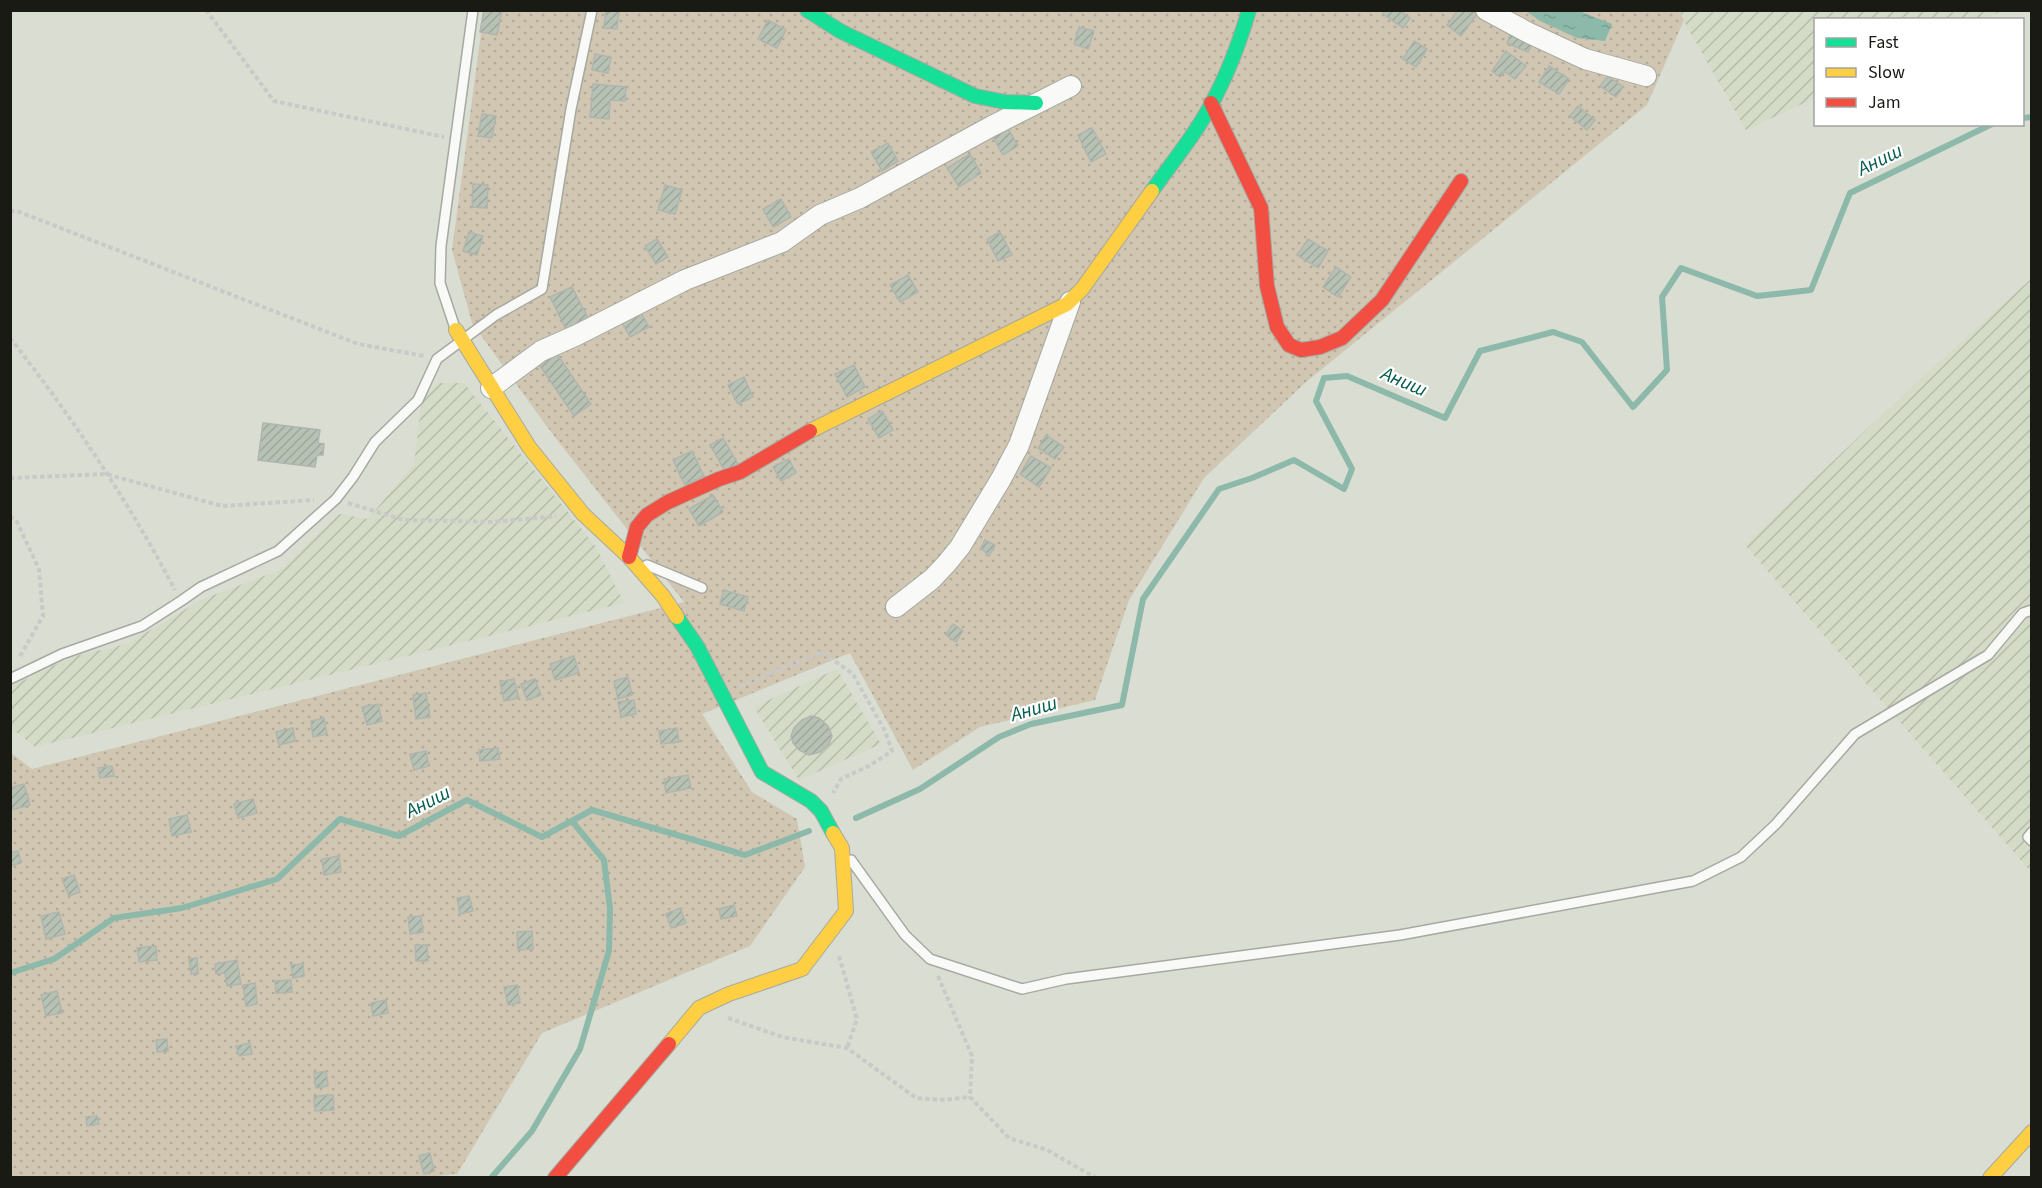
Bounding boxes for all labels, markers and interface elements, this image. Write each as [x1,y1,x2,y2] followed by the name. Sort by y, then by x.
[1814,18,2024,126] legend
[1868,30,1899,55] text: Fast
[1868,60,1905,85] text: Slow
[1868,90,1901,115] text: Jam
[1851,137,1907,184] water label: Аниш
[1375,359,1431,404] water label: Аниш
[1006,689,1061,730] water label: Аниш
[399,779,455,826] water label: Аниш

